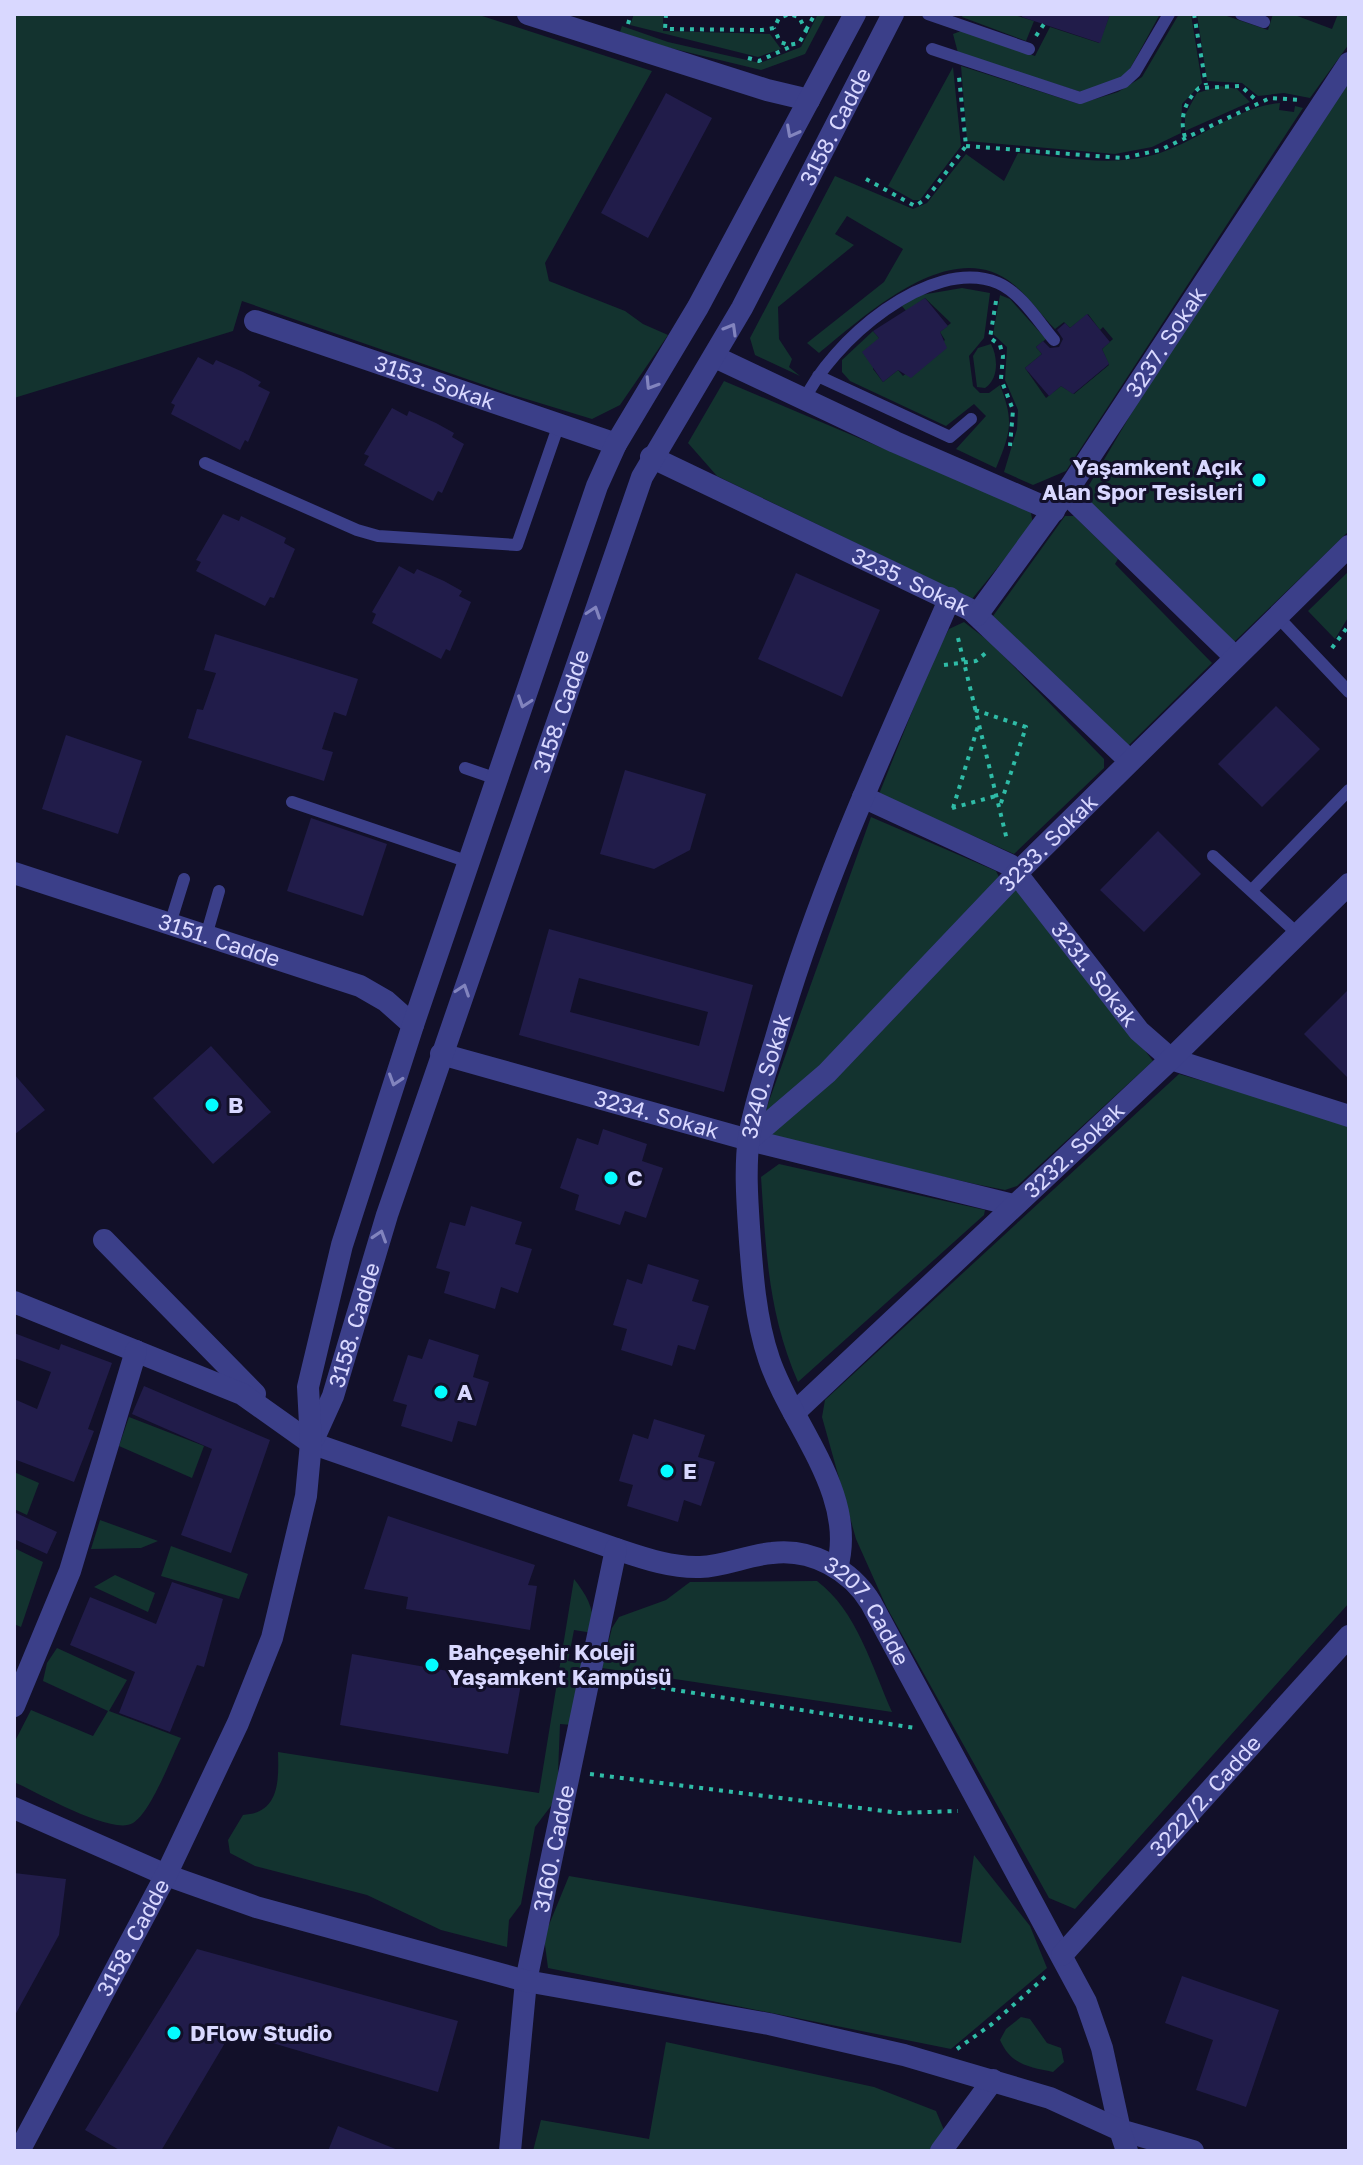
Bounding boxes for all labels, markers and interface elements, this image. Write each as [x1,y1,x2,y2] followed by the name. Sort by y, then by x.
[793,63,876,190] street label: 3158. Cadde
[786,124,802,138] one-way arrow
[1119,281,1211,402] street label: 3237. Sokak
[721,323,737,338] one-way arrow
[371,349,499,415] street label: 3153. Sokak
[646,375,661,389] one-way arrow
[1042,453,1243,505] place label: Yaşamkent Açık Alan Spor Tesisleri
[1250,471,1268,489] marker: Yaşamkent Açık Alan Spor Tesisleri
[848,541,975,621] street label: 3235. Sokak
[585,606,601,620] one-way arrow
[527,646,594,776] street label: 3158. Cadde
[517,694,533,708] one-way arrow
[993,788,1103,897] street label: 3233. Sokak
[155,907,284,972] street label: 3151. Cadde
[1046,916,1144,1032] street label: 3231. Sokak
[454,984,470,998] one-way arrow
[735,1010,795,1141] street label: 3240. Sokak
[388,1073,404,1087] one-way arrow
[591,1083,722,1144] street label: 3234. Sokak
[228,1091,244,1118] place label: B
[203,1096,221,1114] marker: B
[1018,1096,1129,1203] street label: 3232. Sokak
[627,1164,643,1191] place label: C
[602,1169,620,1187] marker: C
[371,1230,387,1243] one-way arrow
[322,1259,385,1391] street label: 3158. Cadde
[457,1378,473,1405] place label: A
[432,1383,450,1401] marker: A
[683,1457,697,1484] place label: E
[658,1462,676,1480] marker: E
[820,1550,916,1670] street label: 3207. Cadde
[448,1638,671,1690] place label: Bahçeşehir Koleji Yaşamkent Kampüsü
[423,1656,441,1674] marker: Bahçeşehir Koleji Yaşamkent Kampüsü
[1143,1729,1266,1862] street label: 3222/2. Cadde
[527,1782,580,1915] street label: 3160. Cadde
[90,1874,175,2000] street label: 3158. Cadde
[190,2019,332,2046] place label: DFlow Studio
[165,2024,183,2042] marker: DFlow Studio

